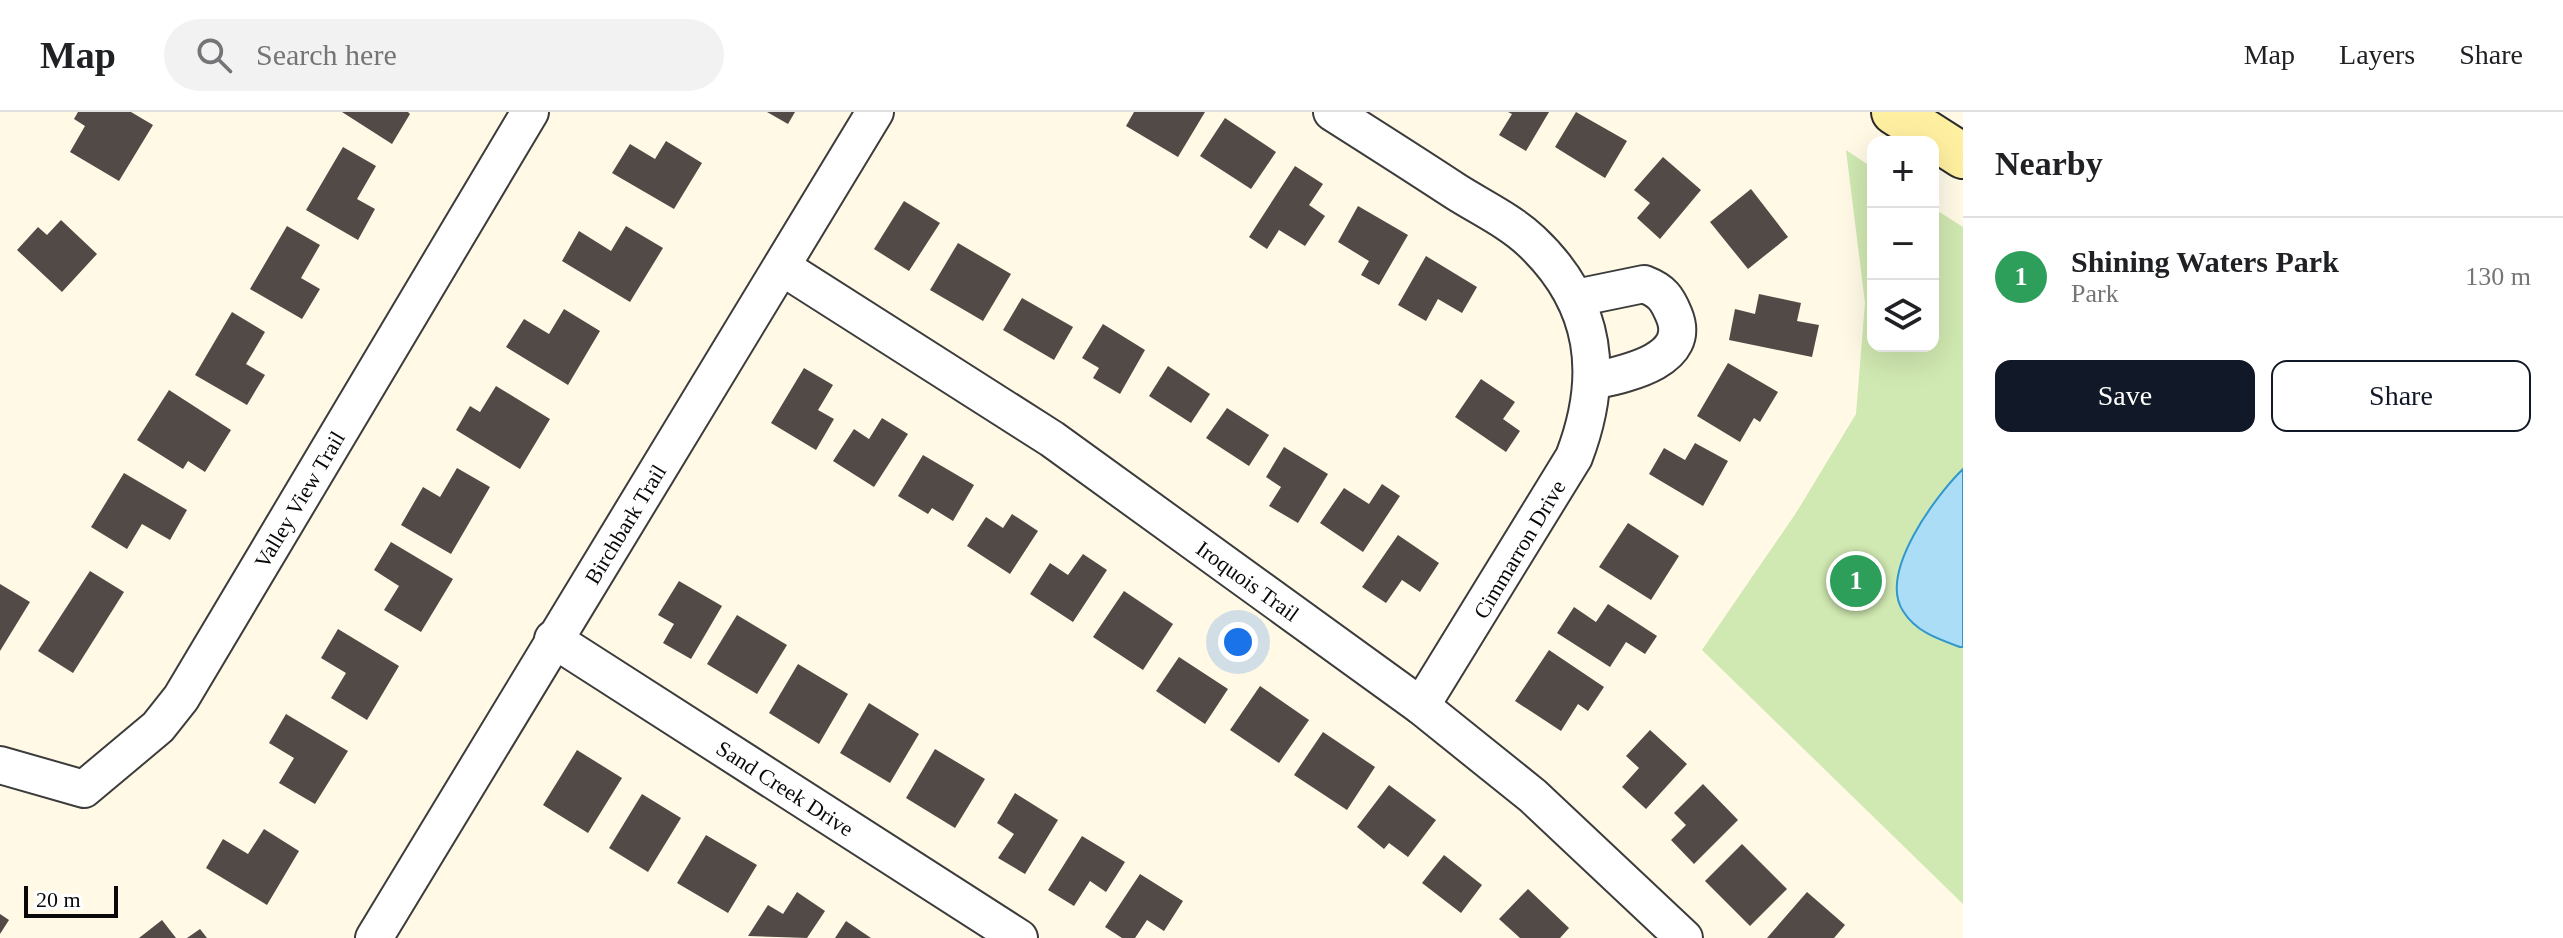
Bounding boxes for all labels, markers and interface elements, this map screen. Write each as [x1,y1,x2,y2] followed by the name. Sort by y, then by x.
[164,19,724,91] search box
[192,33,236,77] icon: search
[40,34,116,76] text: Map
[256,38,397,71] text: Search here
[2244,39,2295,70] text: Map
[2339,39,2415,70] text: Layers
[2459,39,2523,70] text: Share
[1867,136,1939,352] map controls
[1867,136,1939,208] button: +
[1995,145,2103,182] text: Nearby
[1867,208,1939,280] button: −
[2071,245,2339,278] text: Shining Waters Park
[2015,262,2028,291] text: 1
[2465,262,2531,291] text: 130 m
[2071,279,2119,308] text: Park
[1867,280,1939,352] button: layers
[1995,360,2255,432] button: Save
[2271,360,2531,432] button: Share
[249,427,350,573] street label: Valley View Trail
[580,460,671,589] street label: Birchbark Trail
[1468,476,1571,623] street label: Cimmarron Drive
[1192,536,1304,627] street label: Iroquois Trail
[1830,551,1882,611] pin: 1
[1218,622,1258,662] your location
[712,735,858,842] street label: Sand Creek Drive
[24,882,118,918] scale bar
[36,887,81,912] text: 20 m

